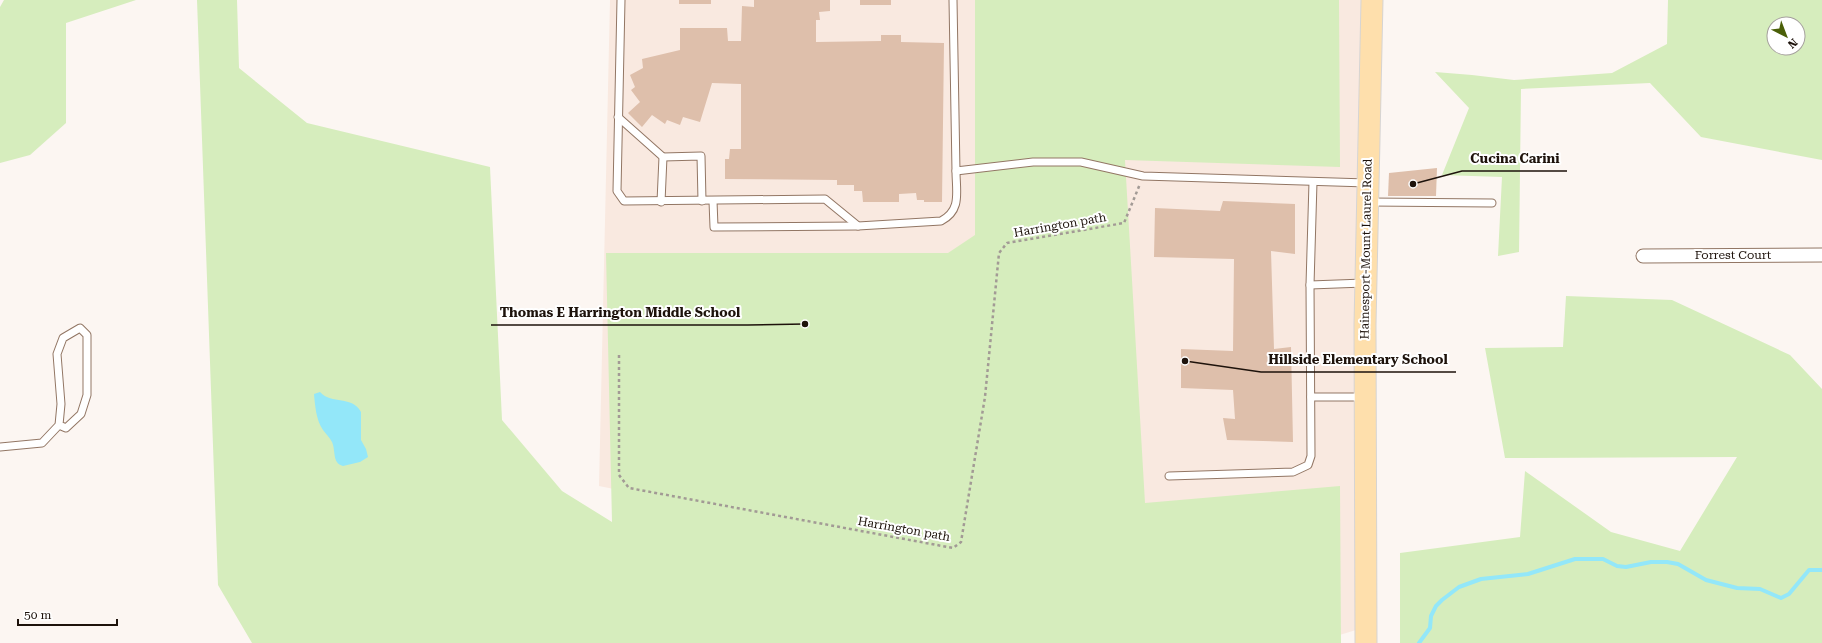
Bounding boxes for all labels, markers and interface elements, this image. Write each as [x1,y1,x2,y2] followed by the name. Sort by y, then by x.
[1766,16,1806,56] north arrow
[1784,35,1800,51] text: N
[1462,146,1567,171] callout: Cucina Carini
[1470,151,1560,166] text: Cucina Carini
[1357,158,1375,339] street label: Hainesport-Mount Laurel Road
[1013,210,1108,240] street label: Harrington path
[1695,248,1772,262] street label: Forrest Court
[491,300,748,325] callout: Thomas E Harrington Middle School
[500,305,741,320] text: Thomas E Harrington Middle School
[1261,347,1456,372] callout: Hillside Elementary School
[1268,352,1448,367] text: Hillside Elementary School
[857,514,952,544] street label: Harrington path
[18,601,117,627] scale bar
[24,608,51,622] text: 50 m

